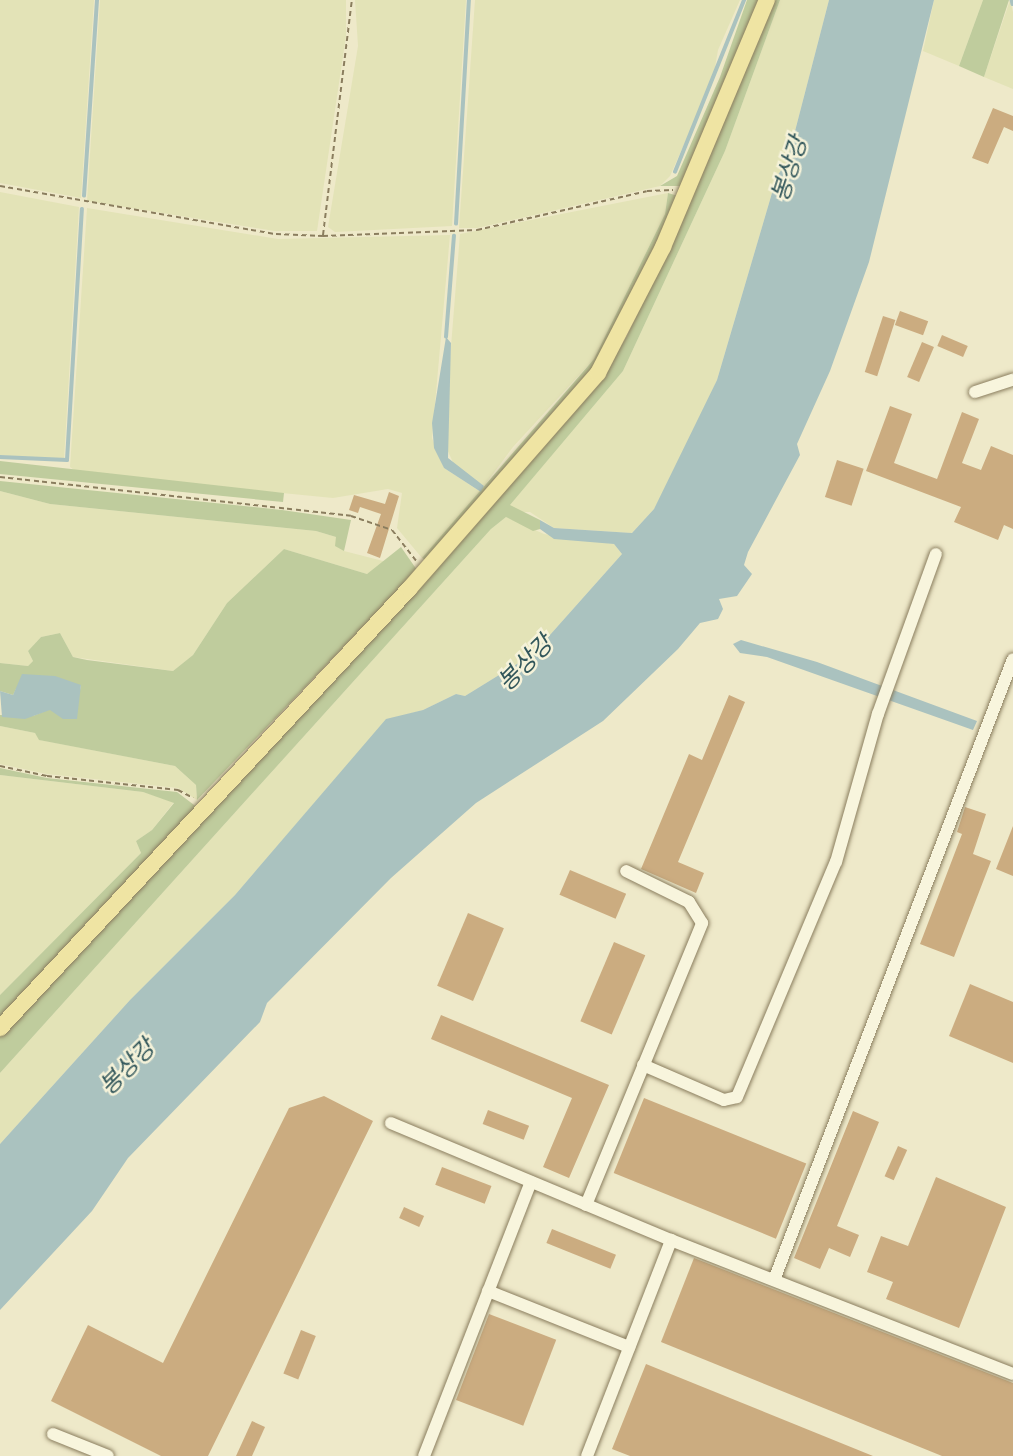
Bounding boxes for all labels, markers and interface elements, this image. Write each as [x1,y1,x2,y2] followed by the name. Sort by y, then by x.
[765,133,813,205] water label: 봉상강
[491,629,559,697] water label: 봉상강
[93,1033,161,1101] water label: 봉상강

